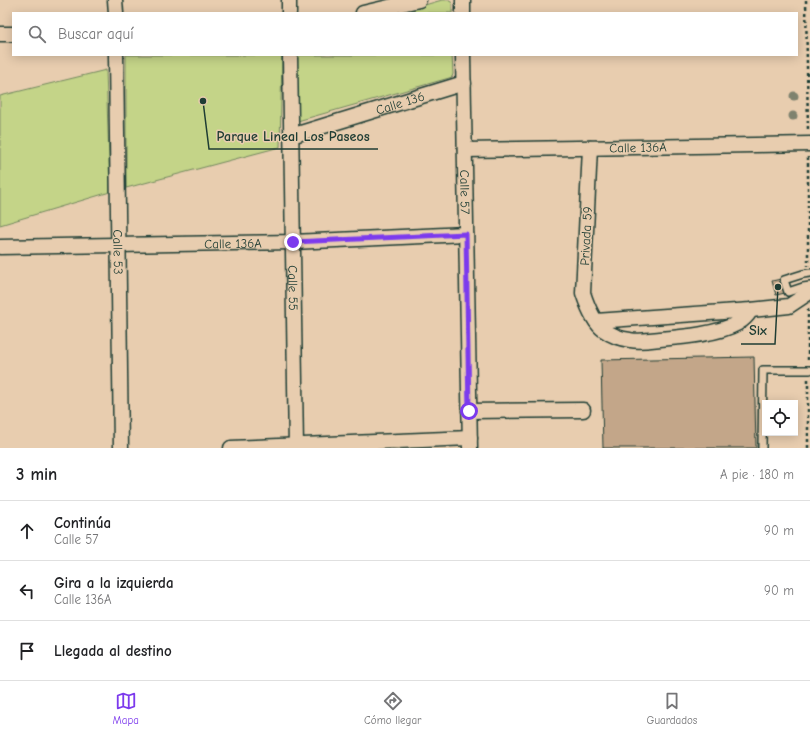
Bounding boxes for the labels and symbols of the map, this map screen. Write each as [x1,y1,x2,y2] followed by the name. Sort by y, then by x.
[374,88,426,117] street label: Calle 136
[209,123,378,149] callout: Parque Lineal Los Paseos
[216,128,370,145] text: Parque Lineal Los Paseos
[609,139,667,155] street label: Calle 136A
[458,170,473,214] street label: Calle 57
[577,206,595,266] street label: Privada 59
[111,229,126,275] street label: Calle 53
[284,233,302,251] route end
[204,235,262,251] street label: Calle 136A
[286,265,301,311] street label: Calle 55
[741,318,775,344] callout: Six
[749,322,767,339] text: Six
[460,402,478,420] route start

